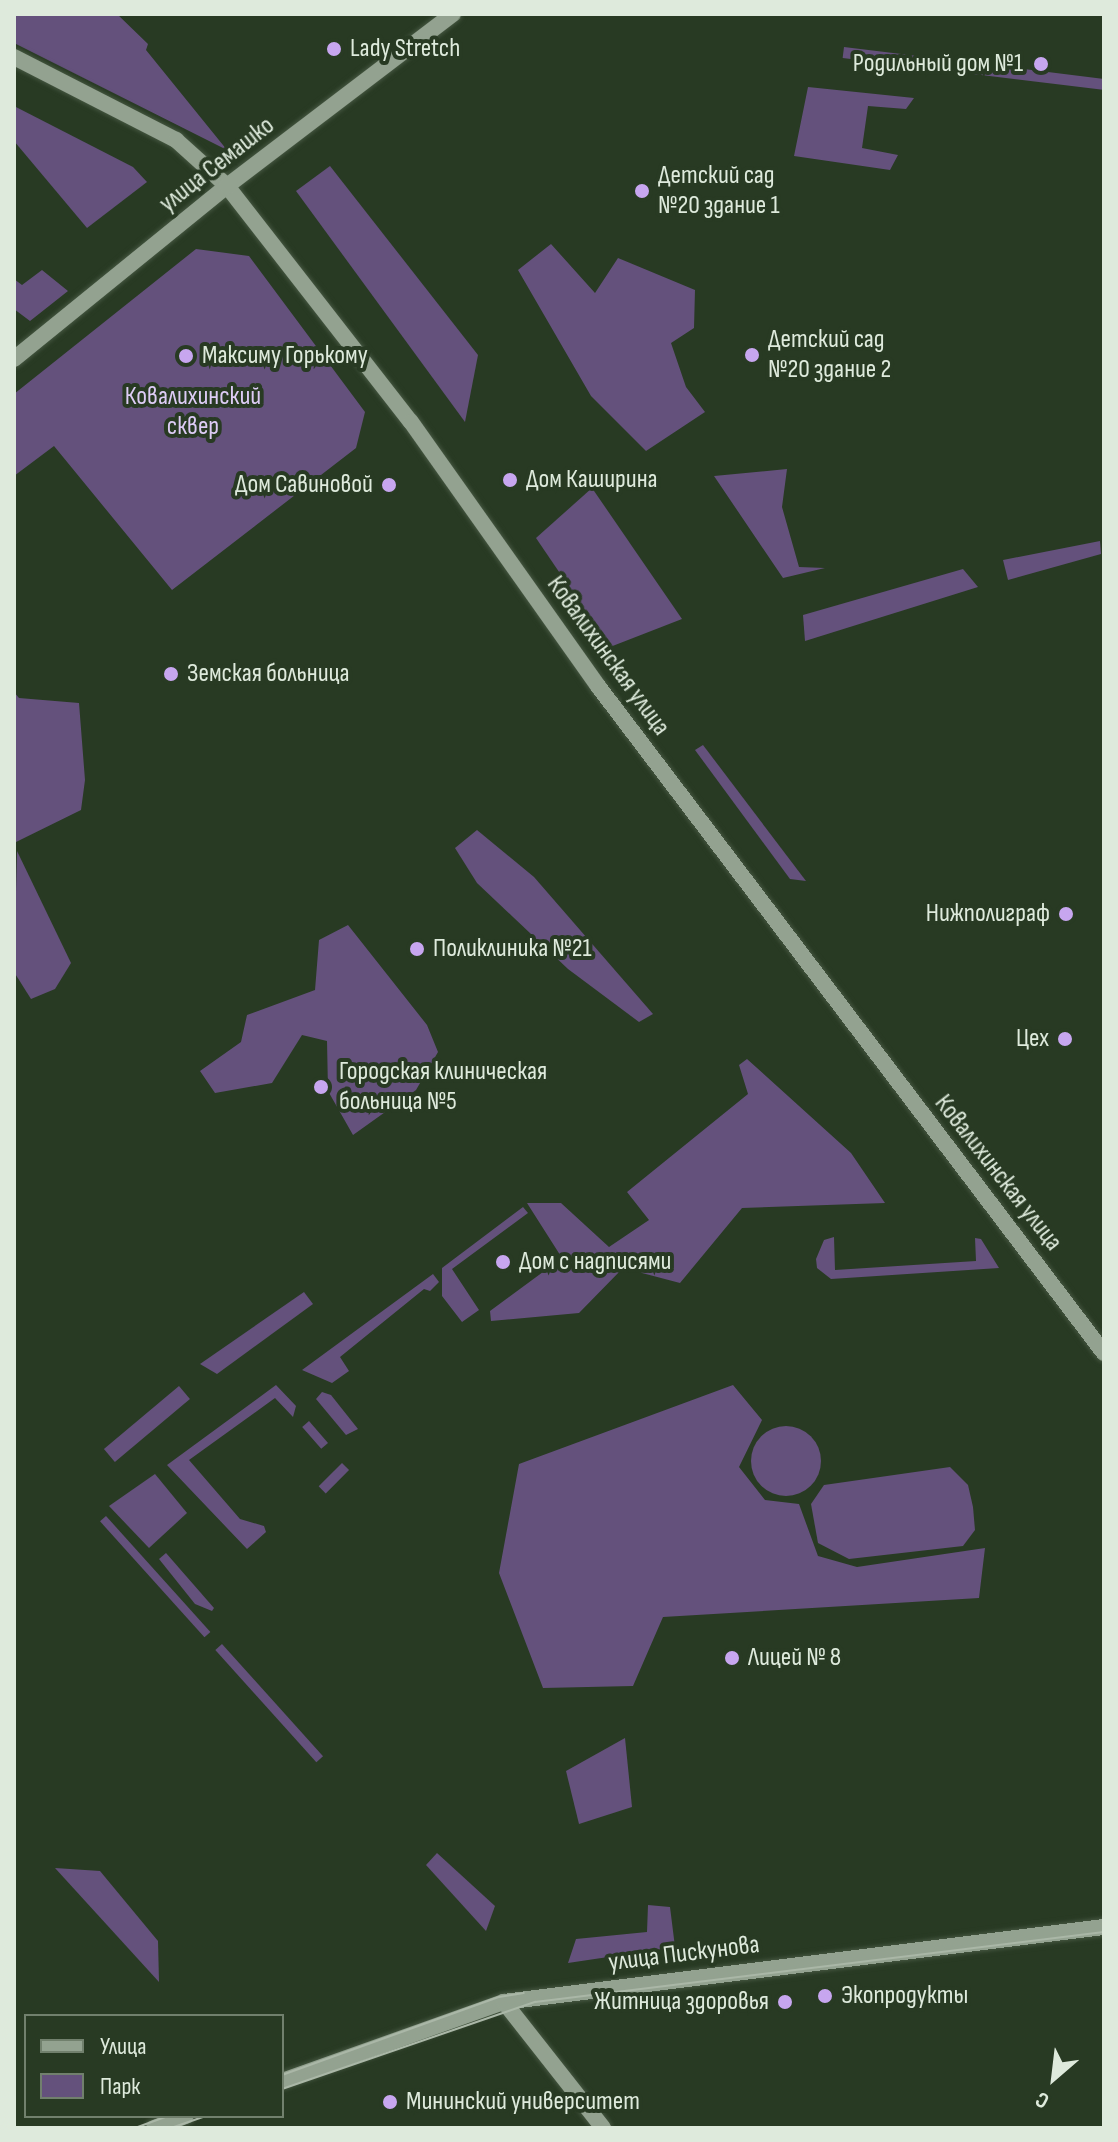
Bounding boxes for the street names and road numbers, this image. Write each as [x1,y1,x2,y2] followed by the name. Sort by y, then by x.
[153,110,281,220] street label: улица Семашко
[540,570,676,742] street label: Ковалихинская улица
[927,1089,1069,1257] street label: Ковалихинская улица
[607,1929,761,1979] street label: улица Пискунова

